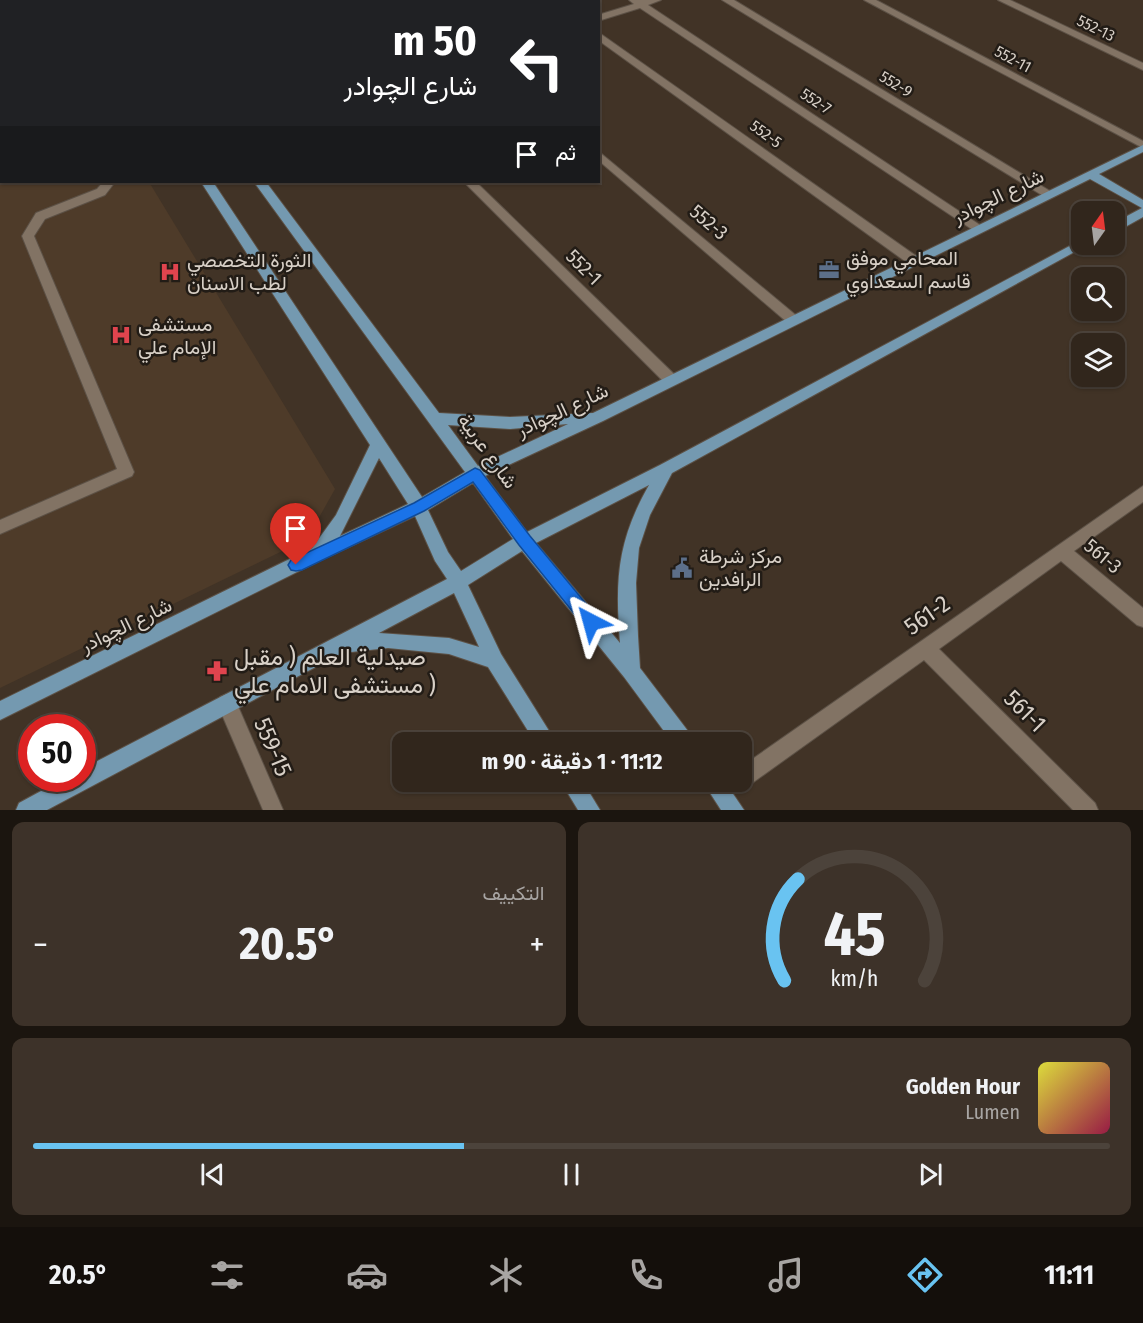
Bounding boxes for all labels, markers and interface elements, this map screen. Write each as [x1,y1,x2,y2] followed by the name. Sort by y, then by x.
[1074,11,1118,45] street label: 552-13
[393,16,477,66] text: 50 m
[498,24,576,102] icon: left
[992,42,1034,76] street label: 552-11
[876,67,916,101] street label: 552-9
[343,70,477,102] text: شارع الچوادر
[797,84,835,118] street label: 552-7
[746,116,786,152] street label: 552-5
[510,138,543,171] icon: arrive
[555,139,576,166] text: ثم
[947,164,1049,231] street label: شارع الچوادر
[685,199,733,245] street label: 552-3
[1071,201,1125,255] north arrow
[1071,201,1125,387] map controls
[561,244,607,290] street label: 552-1
[846,246,971,298] place label: المحامي موفق قاسم السعداوي
[187,248,311,295] place label: الثورة التخصصي لطب الاسنان
[817,258,841,282] office icon: المحامي موفق قاسم السعداوي
[158,260,182,284] hospital icon: الثورة التخصصي لطب الاسنان
[1071,267,1125,321] button: search
[138,312,216,364] place label: مستشفى الإمام علي
[109,323,133,347] hospital icon: مستشفى الإمام علي
[1071,333,1125,387] button: layers
[511,378,613,444] street label: شارع الچوادر
[451,409,523,494] street label: شارع عربية
[270,503,321,565] pin
[279,512,312,545] icon: arrive
[1080,534,1126,578] street label: 561-3
[699,544,782,592] place label: مركز شرطة الرافدين
[670,556,694,580] public building icon: مركز شرطة الرافدين
[899,589,955,641] street label: 561-2
[559,590,623,654] position arrow
[75,593,177,660] street label: شارع الچوادر
[234,643,436,704] place label: صيدلية العلم ( مقبل مستشفى الامام علي )
[205,659,229,683] pharmacy icon: صيدلية العلم ( مقبل مستشفى الامام علي )
[998,684,1052,738] street label: 561-1
[18,714,96,792] speed limit sign: 50
[248,714,298,780] street label: 559-15
[482,748,662,775] text: 11:12 · 1 دقيقة · 90 m
[482,881,545,905] text: التكييف
[823,897,885,972] text: 45
[239,917,338,971] text: 20.5°
[33,925,48,965] text: −
[529,925,544,965] text: +
[830,966,878,992] text: km/h
[906,1073,1020,1100] text: Golden Hour
[965,1100,1020,1124] text: Lumen
[196,1158,229,1191] icon: previous
[555,1158,588,1191] icon: pause
[914,1158,947,1191] icon: next
[206,1254,248,1296] icon: filters
[346,1254,388,1296] icon: car
[485,1254,527,1296] icon: climate
[625,1254,667,1296] icon: phone
[765,1254,807,1296] icon: music
[904,1254,946,1296] icon: directions
[49,1259,108,1291] text: 20.5°
[1044,1259,1094,1291] text: 11:11

